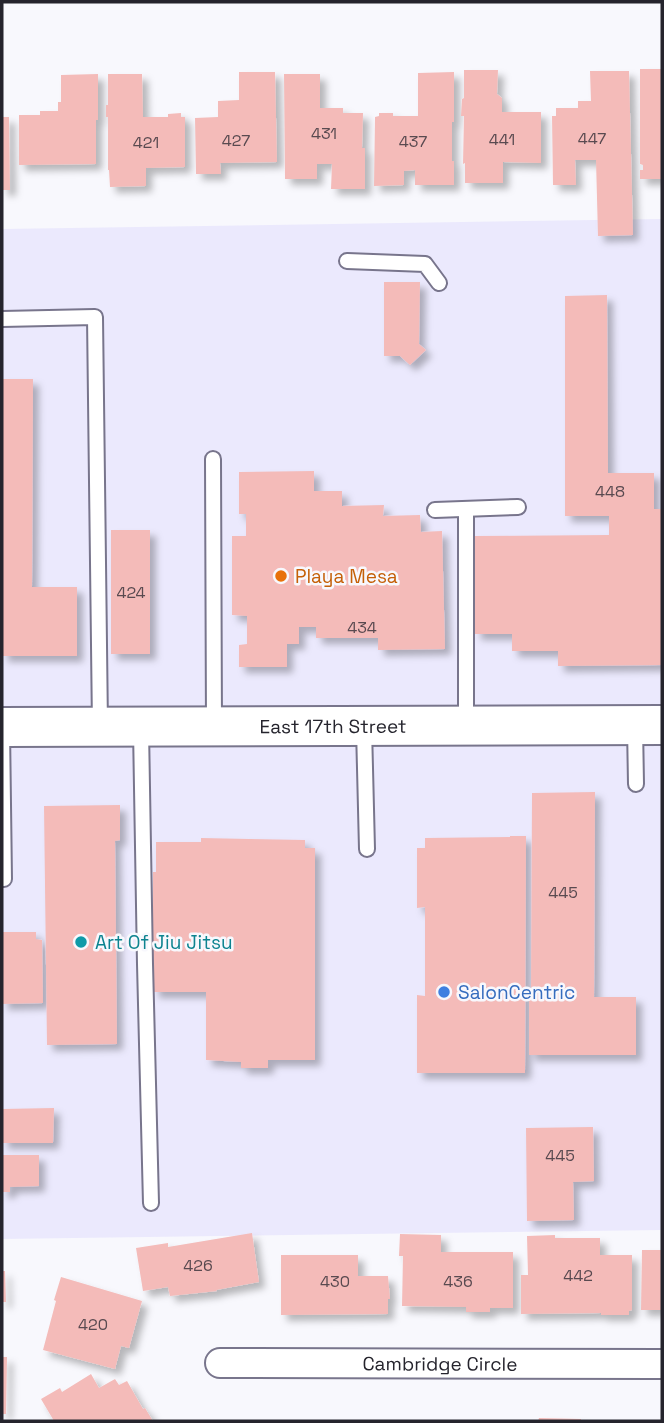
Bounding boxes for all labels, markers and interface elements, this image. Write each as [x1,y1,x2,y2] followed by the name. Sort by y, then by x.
[311,123,337,144] house number: 431
[578,128,606,149] house number: 447
[489,129,515,150] house number: 441
[222,130,250,151] house number: 427
[399,131,427,152] house number: 437
[133,132,159,153] house number: 421
[595,481,625,502] house number: 448
[295,564,398,589] place label: Playa Mesa
[273,568,289,584] marker: Playa Mesa
[116,582,146,603] house number: 424
[347,617,377,638] house number: 434
[259,714,407,739] street label: East 17th Street
[548,882,578,903] house number: 445
[95,930,233,955] place label: Art Of Jiu Jitsu
[73,934,89,950] marker: Art Of Jiu Jitsu
[458,980,575,1005] place label: SalonCentric
[436,984,452,1000] marker: SalonCentric
[545,1145,575,1166] house number: 445
[183,1255,213,1276] house number: 426
[563,1265,593,1286] house number: 442
[320,1271,350,1292] house number: 430
[443,1271,473,1292] house number: 436
[78,1314,108,1335] house number: 420
[362,1351,518,1377] street label: Cambridge Circle

